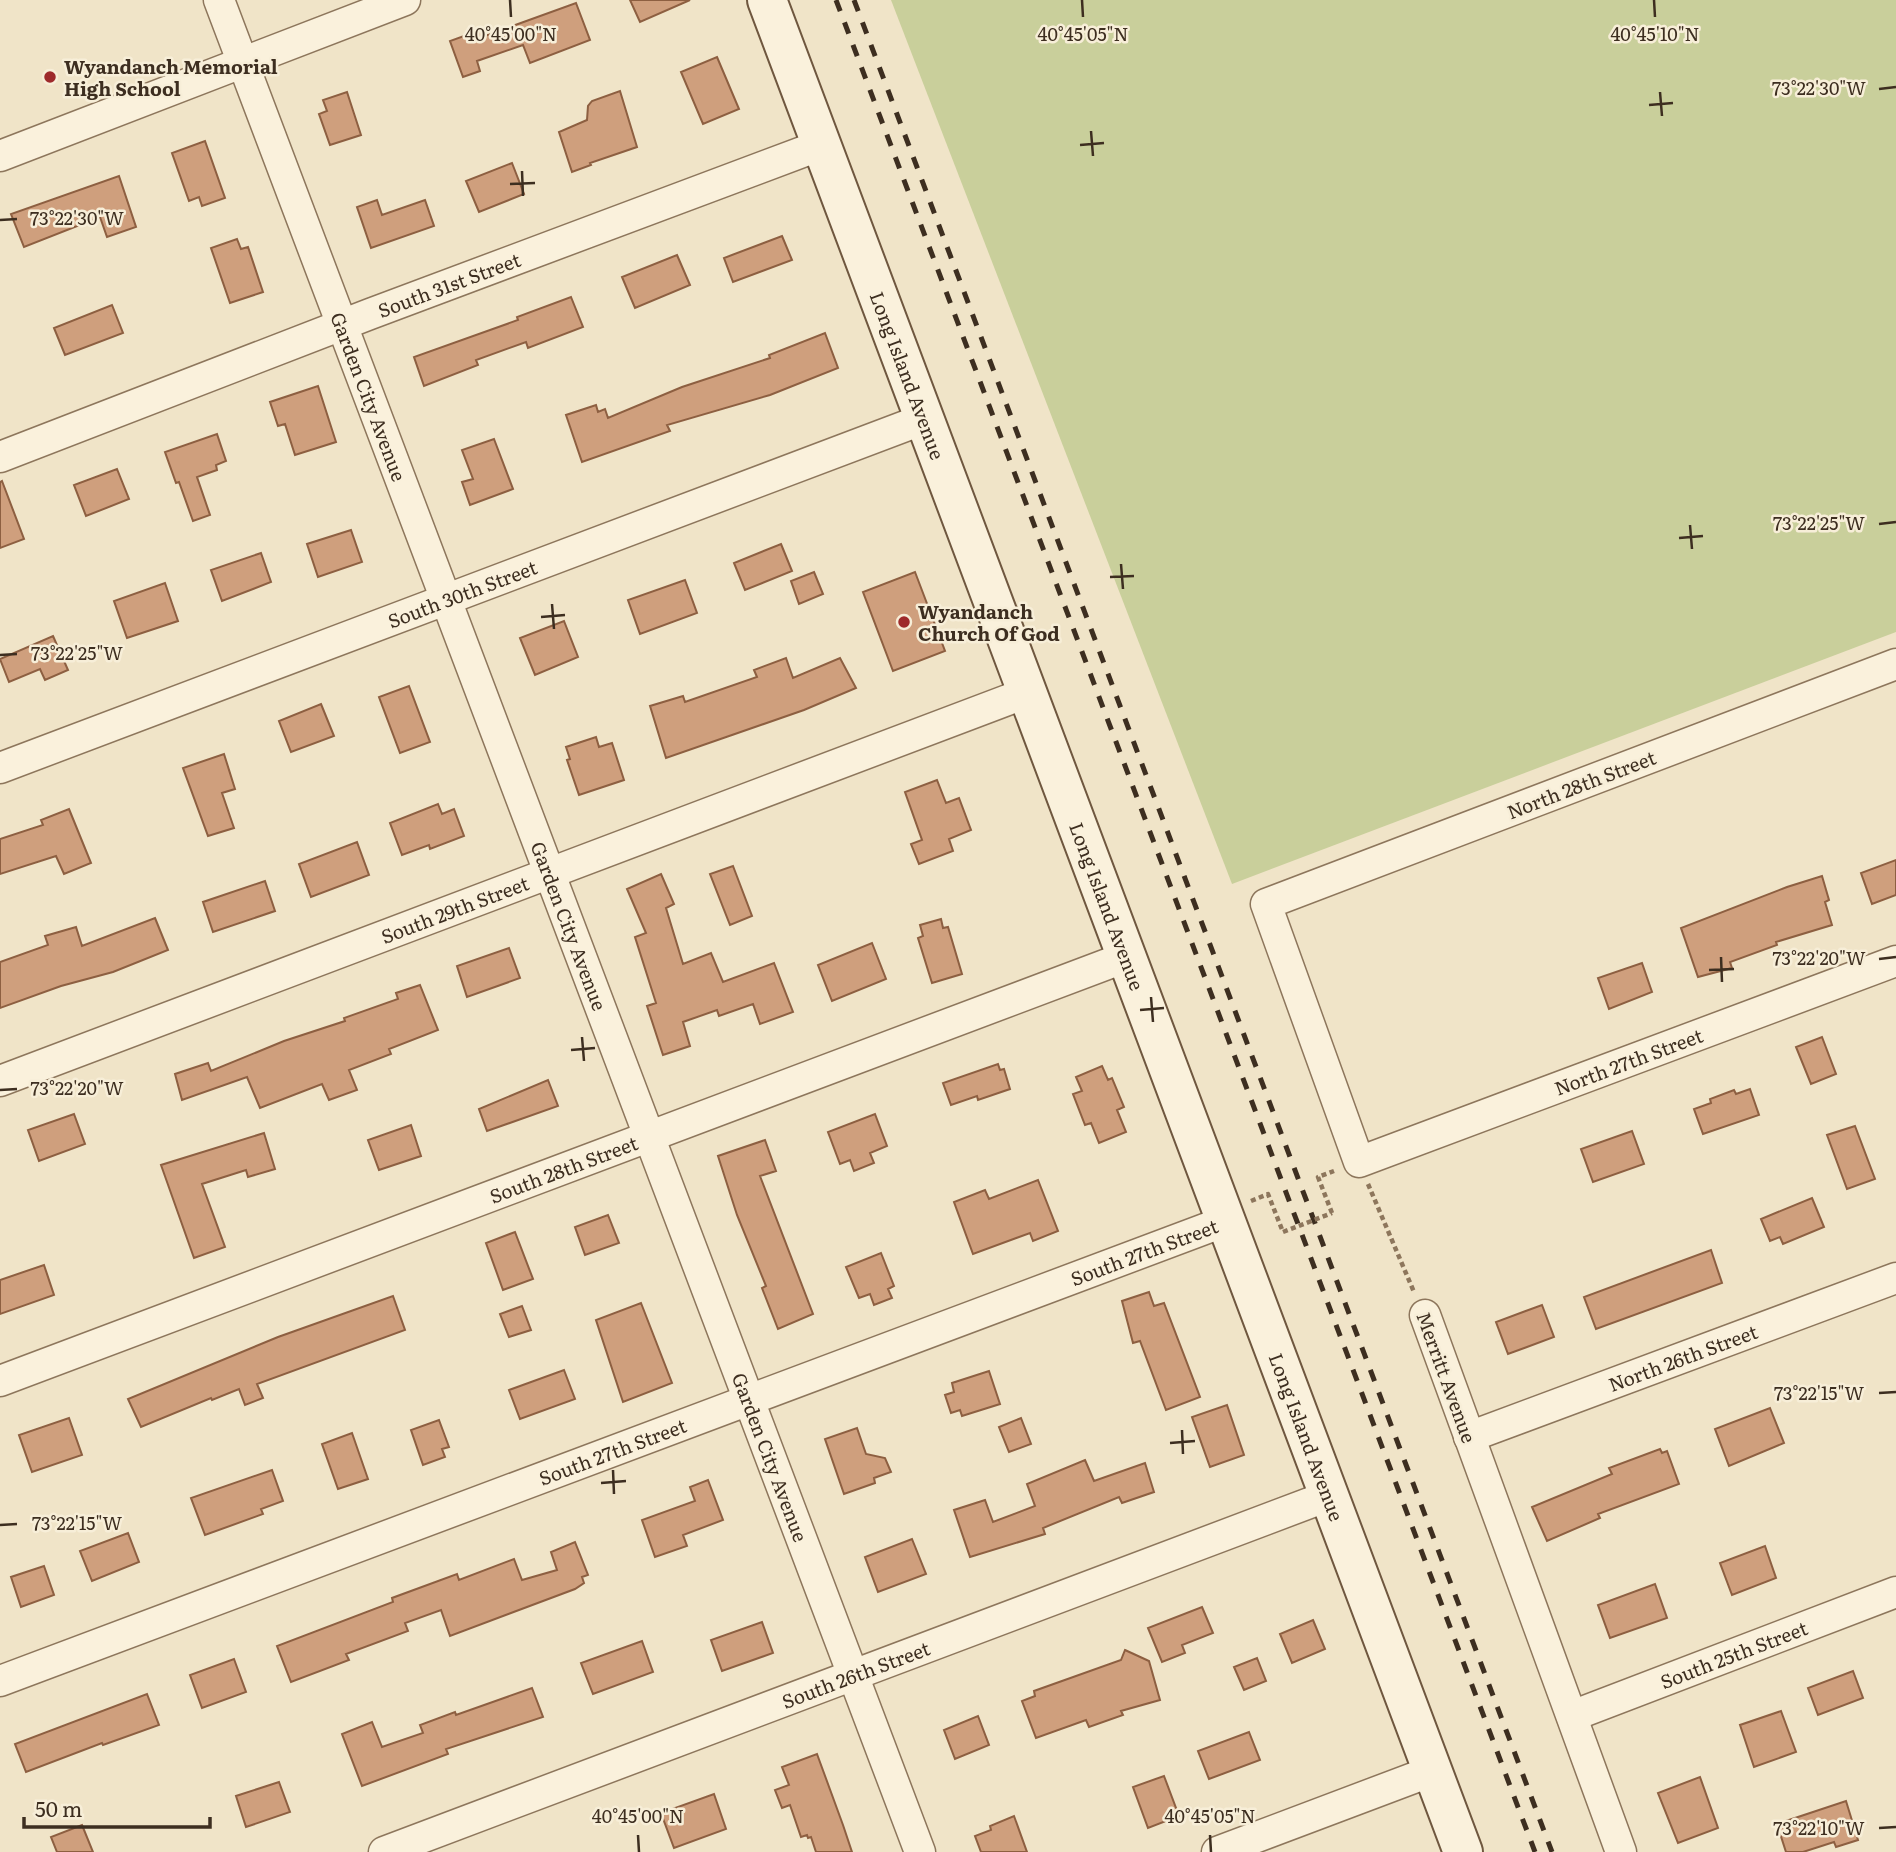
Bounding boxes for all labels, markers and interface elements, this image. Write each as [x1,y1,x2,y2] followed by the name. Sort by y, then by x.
[465,20,557,47] text: 40°45'00"N
[1037,20,1129,47] text: 40°45'05"N
[1610,20,1700,47] text: 40°45'10"N
[64,52,278,102] place label: Wyandanch Memorial High School
[42,69,58,85] marker: Wyandanch Memorial High School
[1772,74,1866,101] text: 73°22'30"W
[30,204,124,231] text: 73°22'30"W
[374,245,525,324] street label: South 31st Street
[864,287,952,464] street label: Long Island Avenue
[324,308,414,485] street label: Garden City Avenue
[1773,509,1865,536] text: 73°22'25"W
[383,552,541,634] street label: South 30th Street
[918,597,1060,647] place label: Wyandanch Church Of God
[896,614,912,630] marker: Wyandanch Church Of God
[31,639,123,666] text: 73°22'25"W
[1502,743,1660,825] street label: North 28th Street
[1063,818,1152,994] street label: Long Island Avenue
[525,837,614,1015] street label: Garden City Avenue
[377,868,533,950] street label: South 29th Street
[1772,944,1866,971] text: 73°22'20"W
[1550,1021,1707,1102] street label: North 27th Street
[30,1074,124,1101] text: 73°22'20"W
[485,1128,642,1210] street label: South 28th Street
[1066,1211,1222,1292] street label: South 27th Street
[1410,1307,1484,1447] street label: Merritt Avenue
[1604,1317,1762,1398] street label: North 26th Street
[1263,1349,1351,1525] street label: Long Island Avenue
[726,1369,815,1546] street label: Garden City Avenue
[1774,1379,1864,1406] text: 73°22'15"W
[535,1411,690,1492] street label: South 27th Street
[32,1509,122,1536] text: 73°22'15"W
[1656,1613,1812,1695] street label: South 25th Street
[777,1633,934,1715] street label: South 26th Street
[24,1786,210,1830] scale bar
[35,1792,82,1823] text: 50 m
[592,1802,684,1829] text: 40°45'00"N
[1164,1802,1256,1829] text: 40°45'05"N
[1773,1814,1865,1841] text: 73°22'10"W

